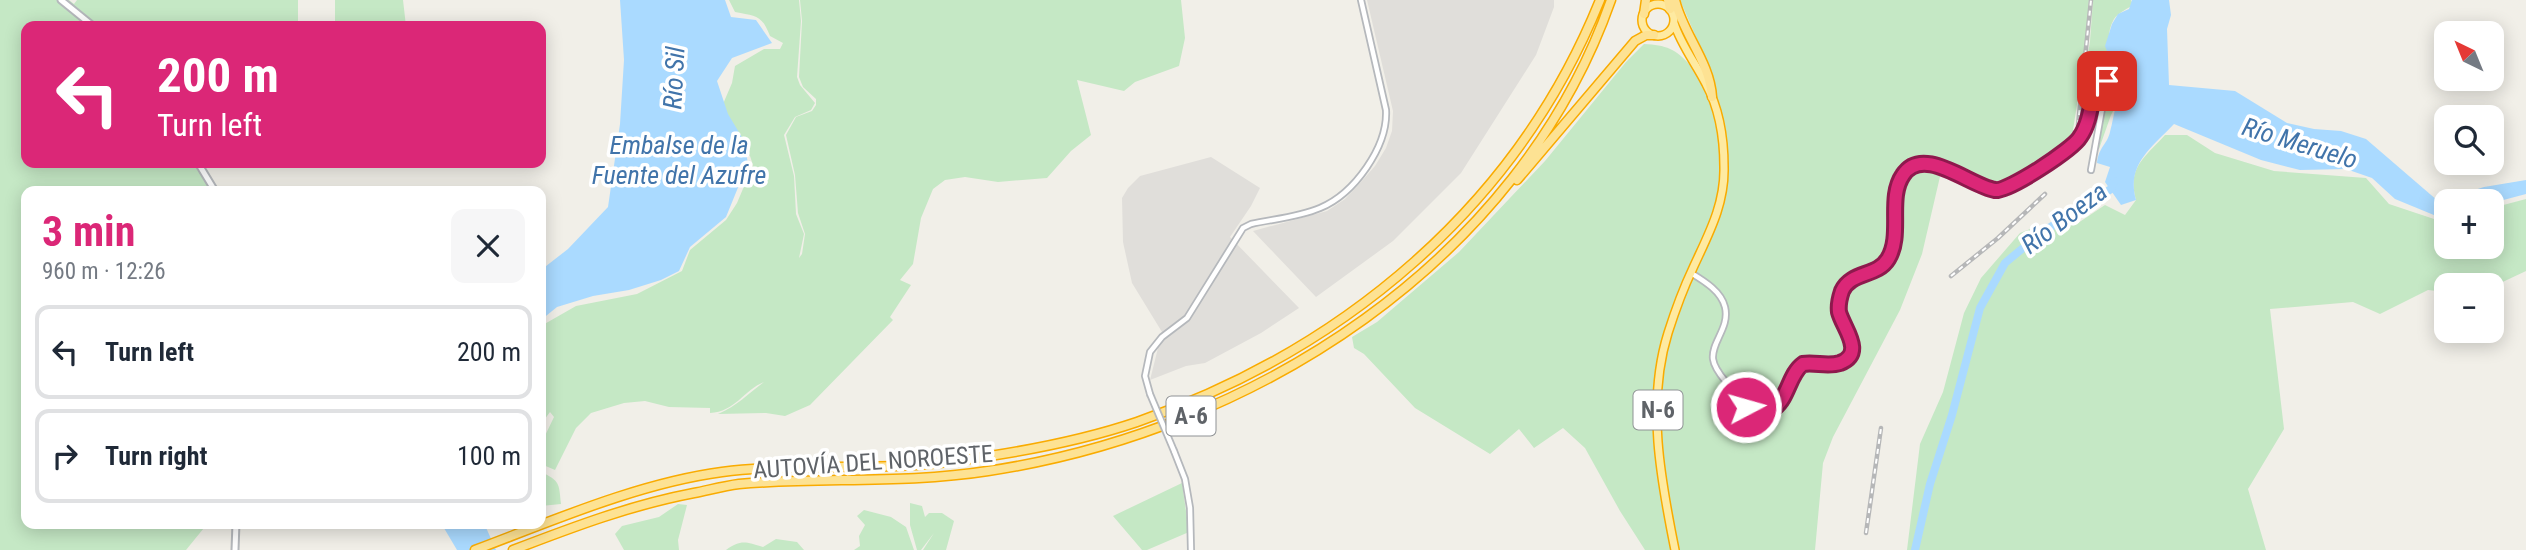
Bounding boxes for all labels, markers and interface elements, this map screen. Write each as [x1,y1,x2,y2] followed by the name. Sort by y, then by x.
[2434,21,2504,91] north arrow
[2434,21,2504,343] map controls
[657,45,691,110] water label: Río Sil
[157,47,279,104] text: 200 m
[42,49,133,140] icon: left
[2077,51,2137,111] pin
[2088,62,2126,100] icon: arrive
[2434,105,2504,175] button: search
[157,106,262,144] text: Turn left
[2239,111,2361,175] water label: Río Meruelo
[592,130,766,190] water label: Embalse de la Fuente del Azufre
[2015,176,2113,260] water label: Río Boeza
[2434,189,2504,259] button: +
[42,207,135,256] text: 3 min
[451,209,525,283] button: close
[42,258,166,285] text: 960 m · 12:26
[2434,273,2504,343] button: −
[46,333,84,371] icon: left
[105,337,194,367] text: Turn left
[457,337,521,367] text: 200 m
[1709,370,1783,444] position arrow
[1634,390,1682,430] road number: N-6
[1166,396,1216,436] road number: A-6
[46,437,84,475] icon: right
[752,440,994,484] street label: AUTOVÍA DEL NOROESTE
[105,441,207,471] text: Turn right
[457,441,521,471] text: 100 m

